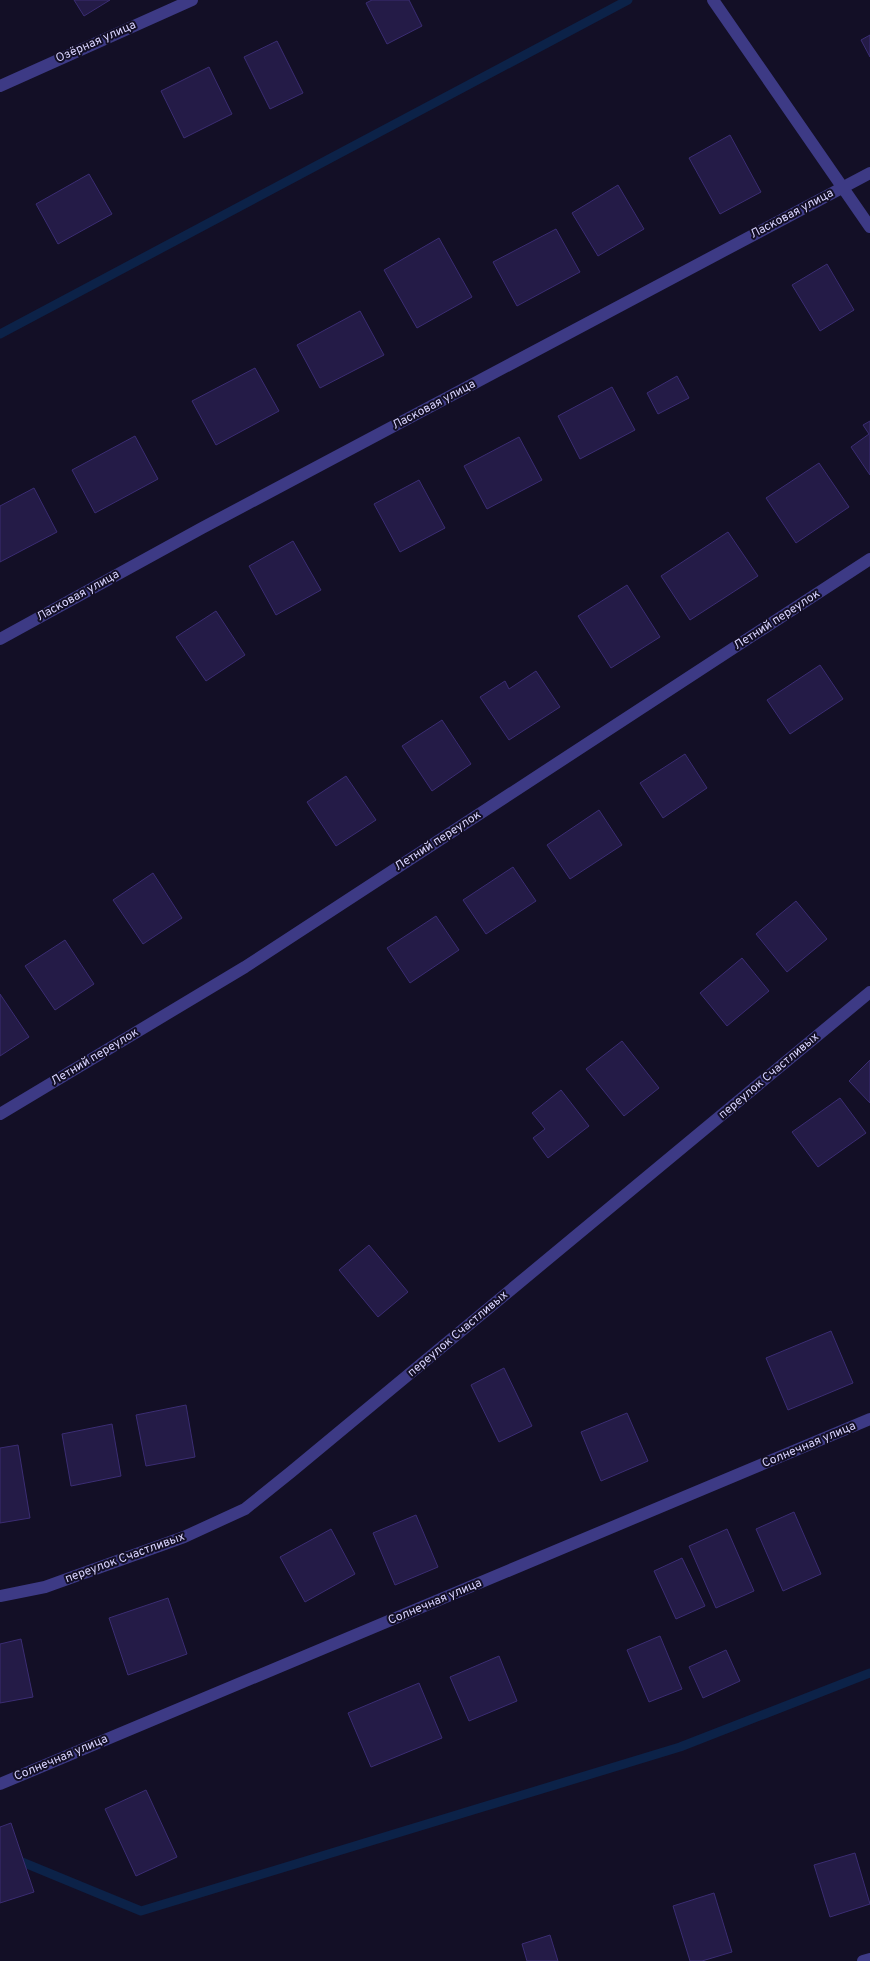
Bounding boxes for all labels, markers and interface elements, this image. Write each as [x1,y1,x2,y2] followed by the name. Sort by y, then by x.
[53,17,139,67] street label: Озёрная улица
[748,185,836,243] street label: Ласковая улица
[390,376,478,434] street label: Ласковая улица
[34,567,122,625] street label: Ласковая улица
[731,586,823,654] street label: Летний переулок
[392,807,484,875] street label: Летний переулок
[48,1024,142,1090] street label: Летний переулок
[715,1029,823,1123] street label: переулок Счастливых
[404,1287,512,1381] street label: переулок Счастливых
[760,1418,858,1472] street label: Солнечная улица
[63,1529,187,1587] street label: переулок Счастливых
[386,1575,484,1629] street label: Солнечная улица
[12,1731,110,1785] street label: Солнечная улица

